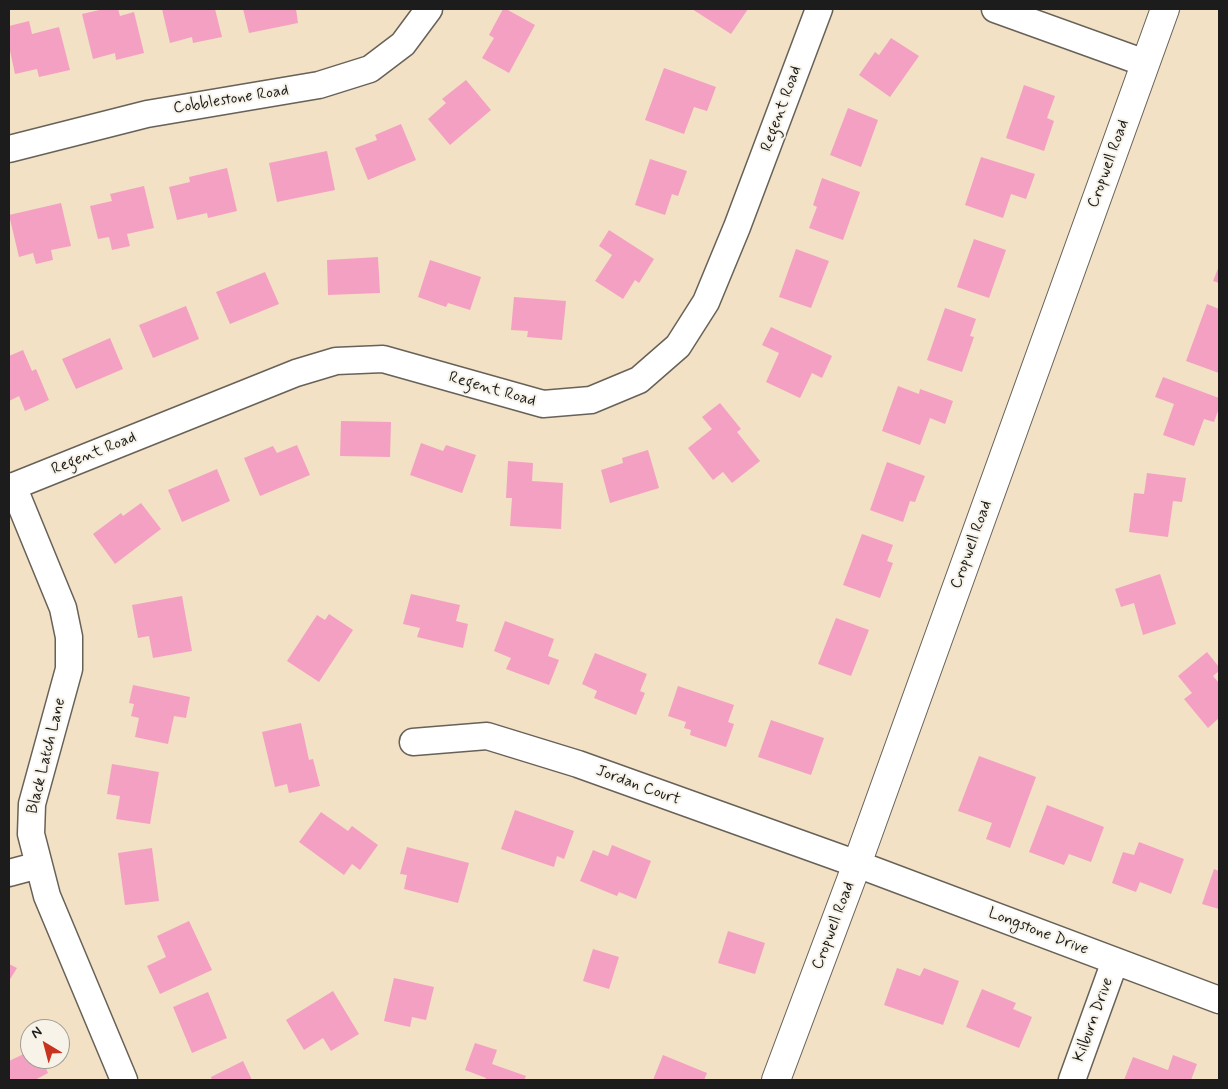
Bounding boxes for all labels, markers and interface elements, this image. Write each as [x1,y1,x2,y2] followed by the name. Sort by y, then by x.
[758,64,806,154] street label: Regent Road
[172,81,290,119] street label: Cobblestone Road
[1084,117,1134,211] street label: Cropwell Road
[446,368,538,412] street label: Regent Road
[49,428,139,480] street label: Regent Road
[947,498,997,592] street label: Cropwell Road
[23,696,71,816] street label: Black Latch Lane
[593,762,683,810] street label: Jordan Court
[808,879,860,973] street label: Cropwell Road
[985,904,1091,960] street label: Longstone Drive
[1070,975,1118,1065] street label: Kilburn Drive
[20,1019,70,1069] north arrow
[27,1023,46,1043] text: N

